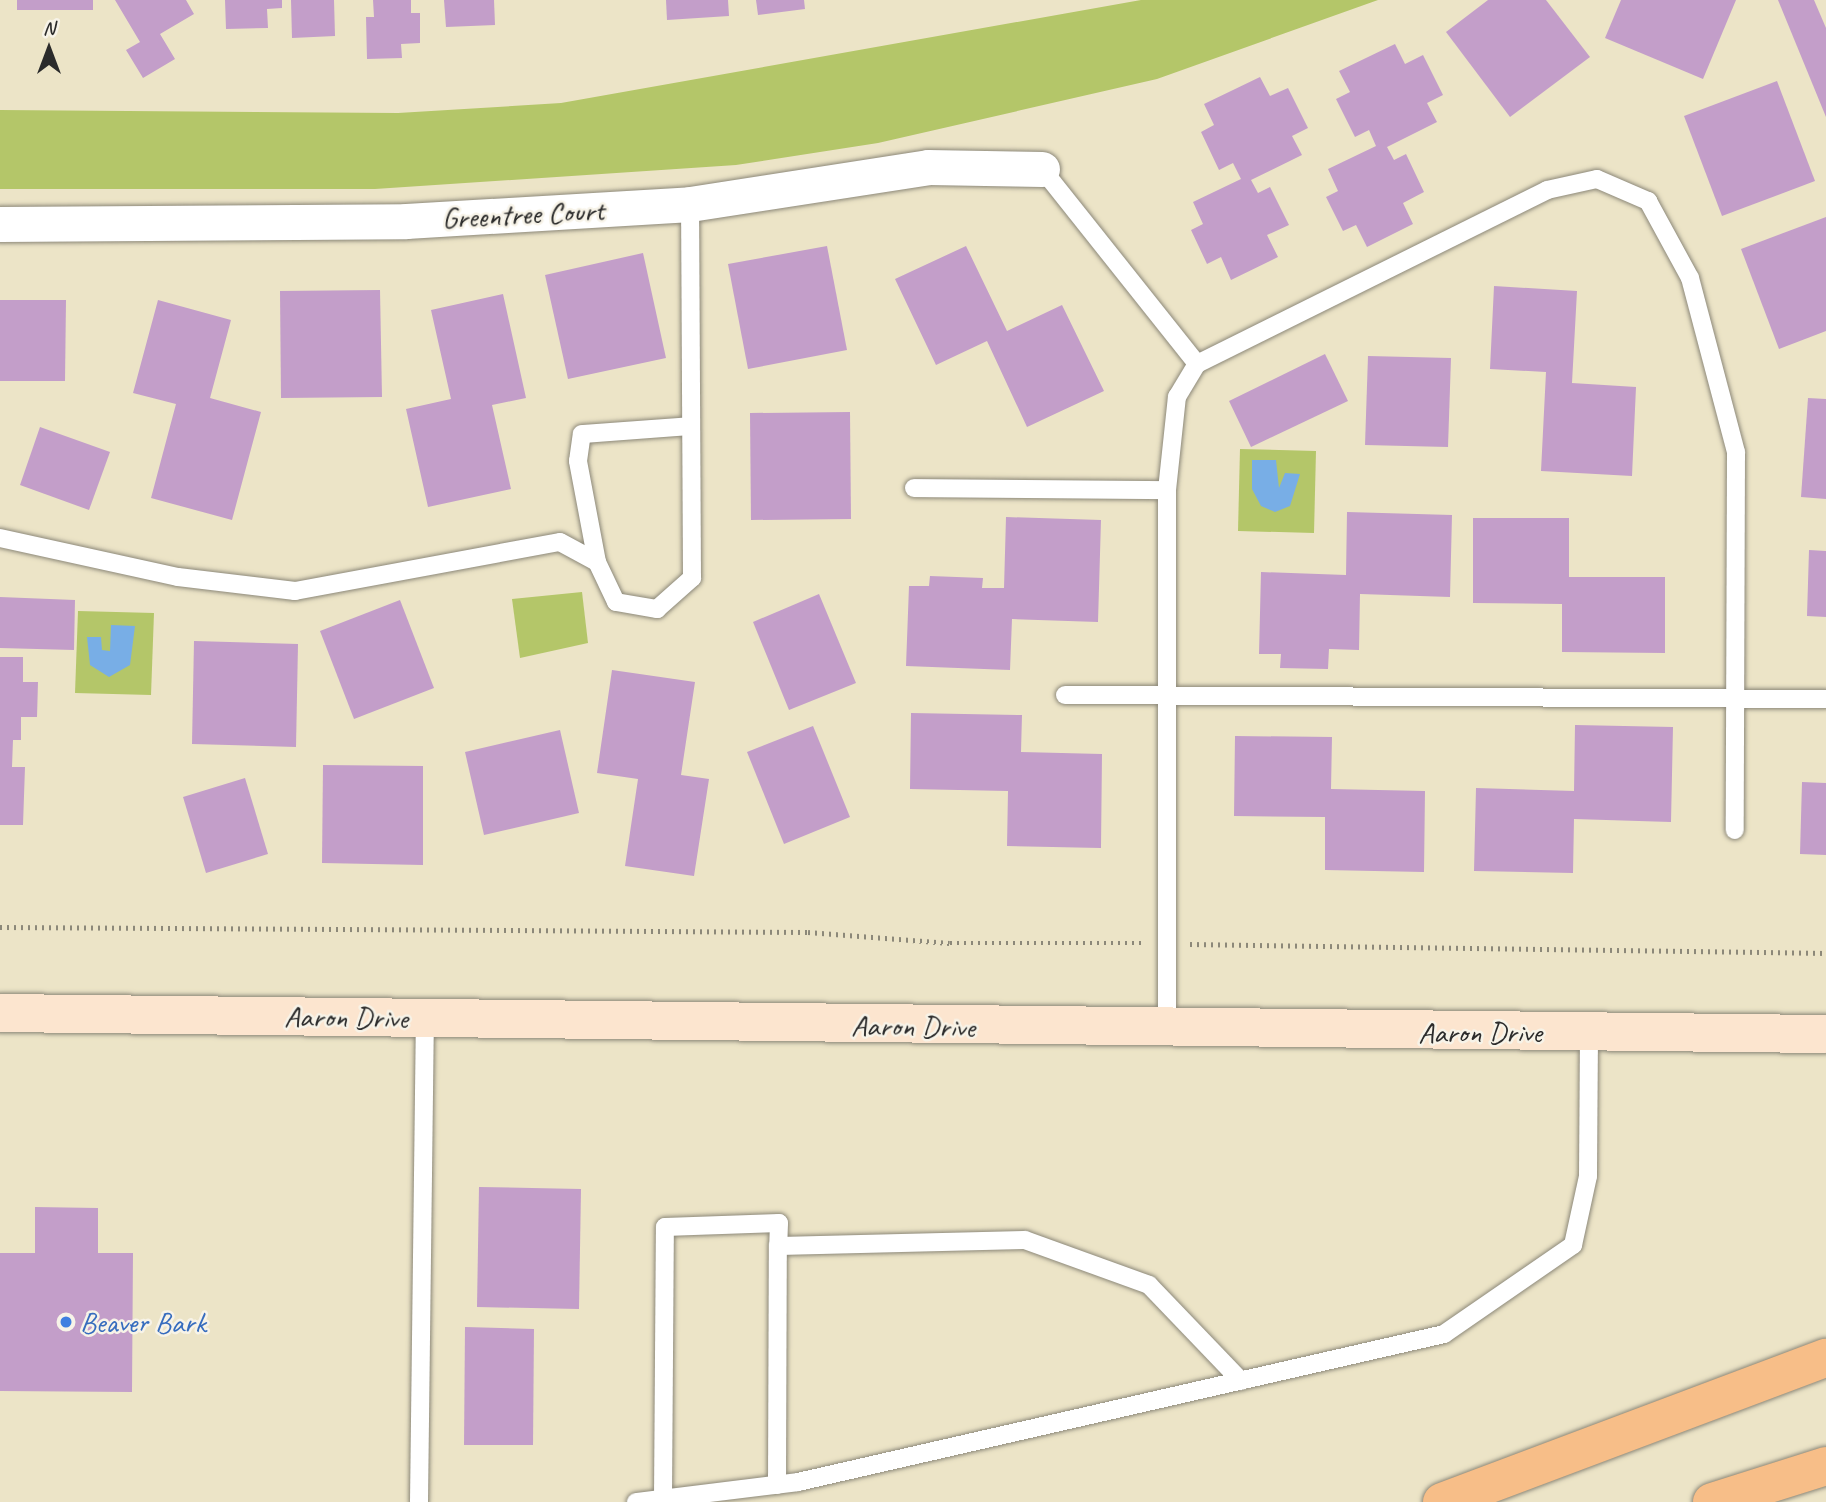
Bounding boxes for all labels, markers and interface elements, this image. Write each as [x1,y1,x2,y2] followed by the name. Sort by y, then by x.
[14,14,84,84] north arrow
[43,16,55,40] text: N
[441,192,605,236] street label: Greentree Court
[284,998,408,1036] street label: Aaron Drive
[851,1007,975,1045] street label: Aaron Drive
[1418,1014,1542,1050] street label: Aaron Drive
[80,1304,206,1340] place label: Beaver Bark
[58,1314,74,1330] marker: Beaver Bark

